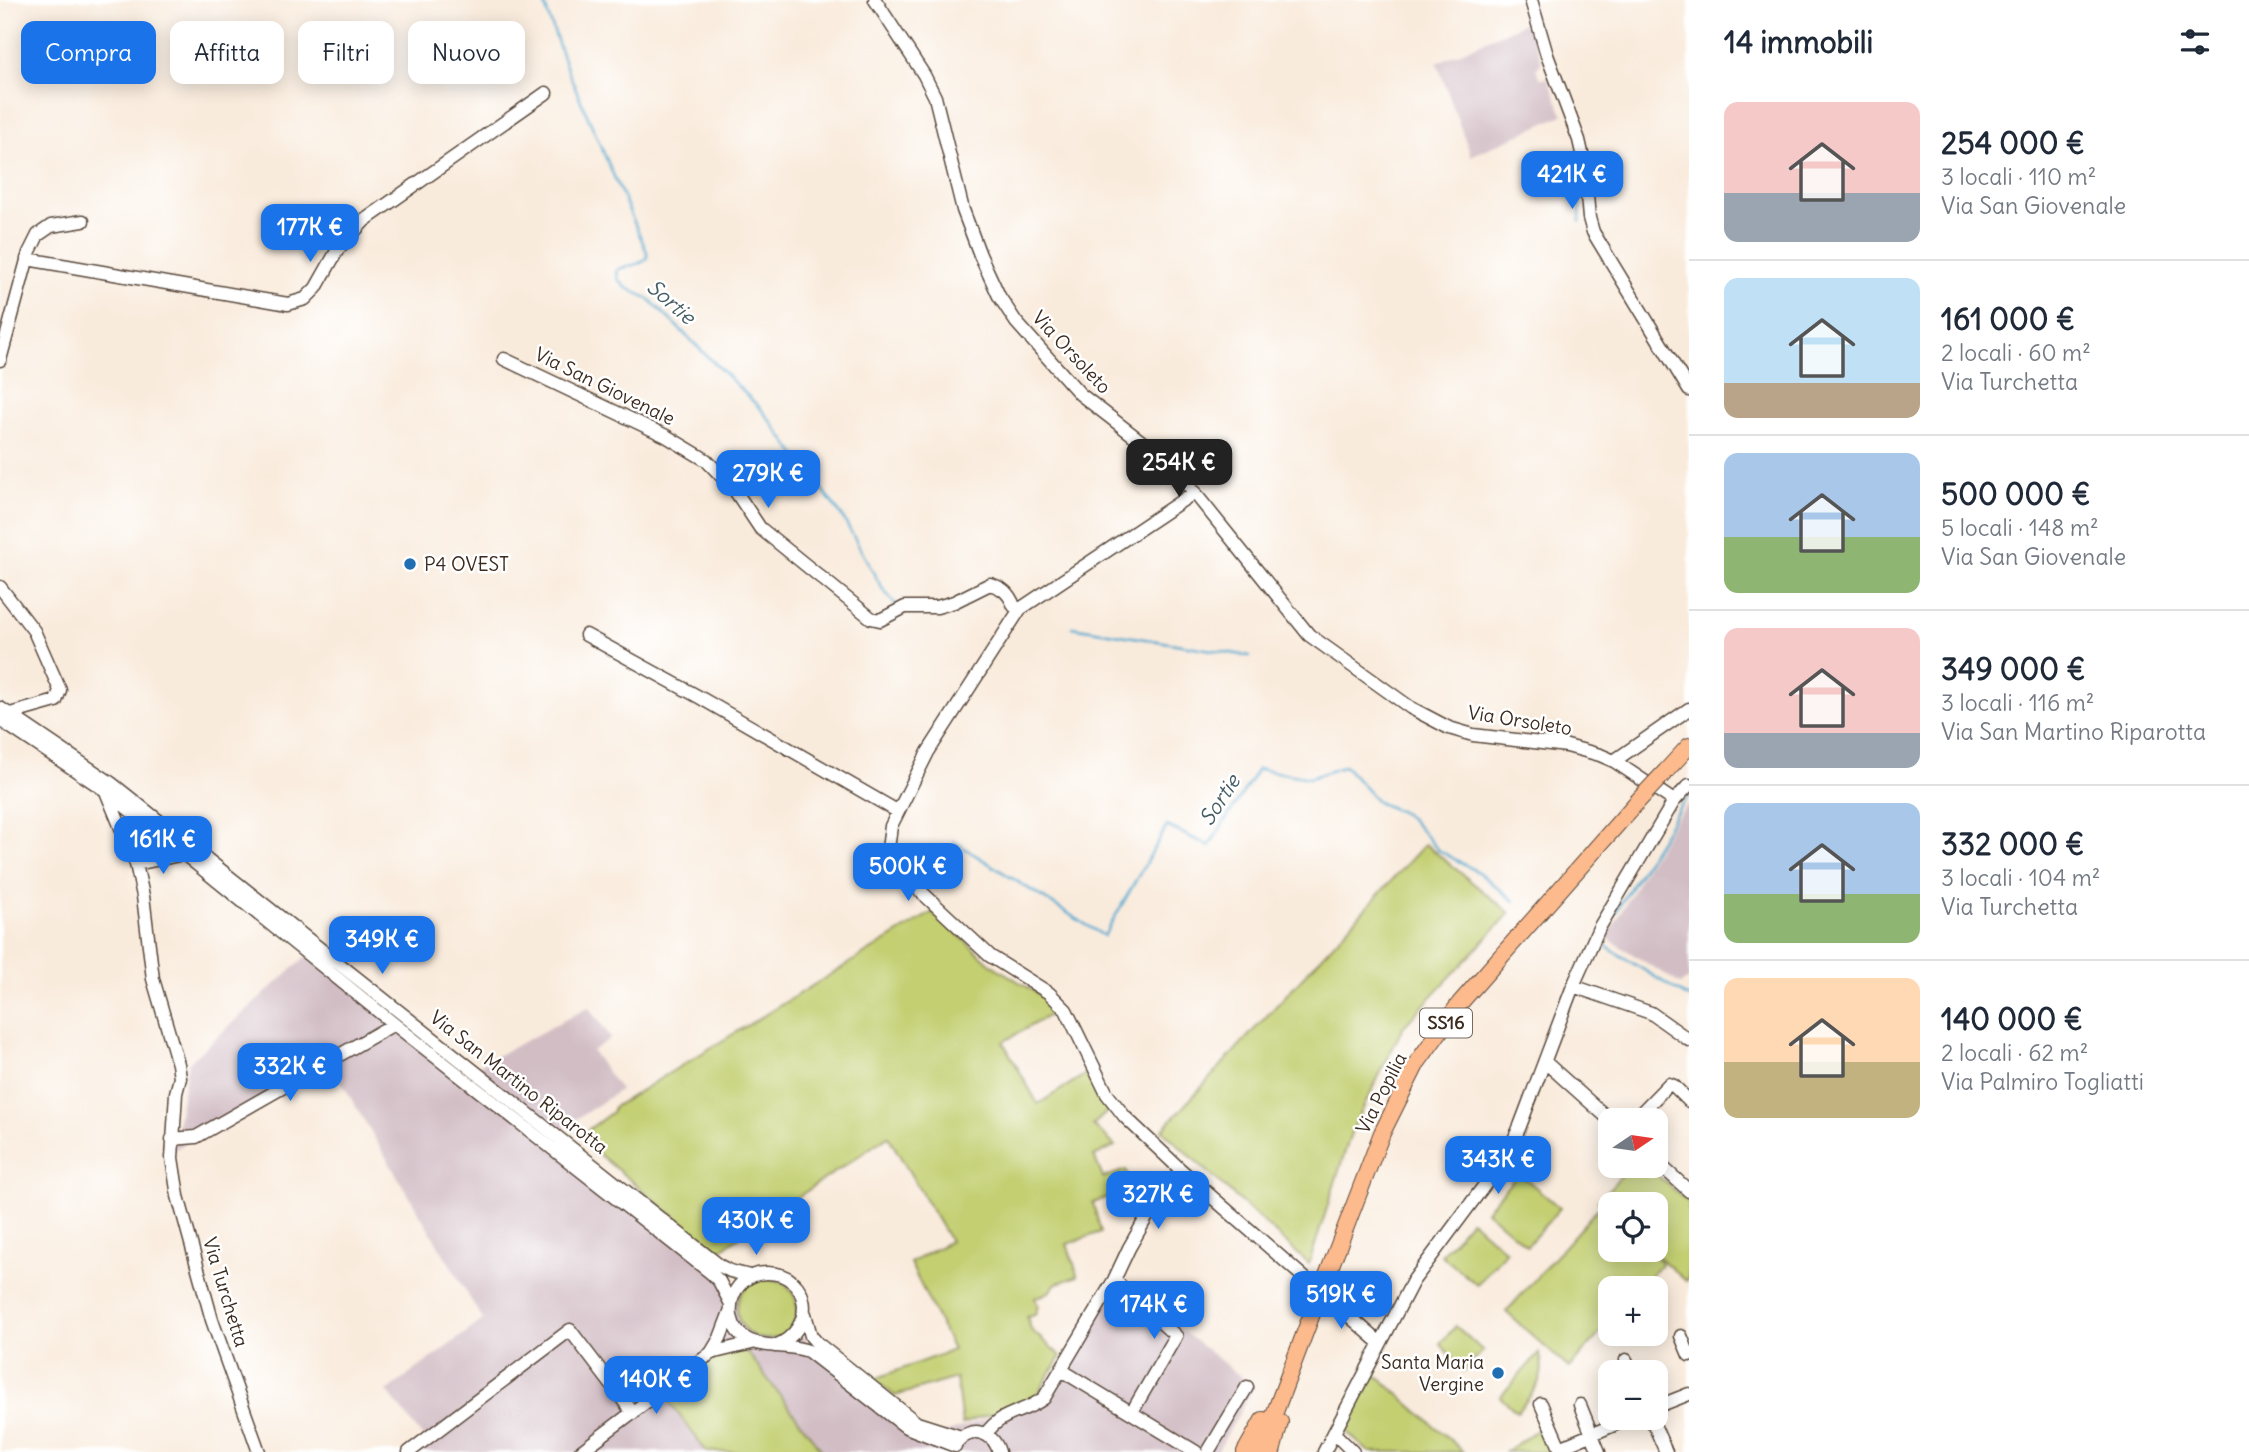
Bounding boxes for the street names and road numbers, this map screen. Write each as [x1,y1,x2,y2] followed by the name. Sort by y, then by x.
[1027,305,1117,399] street label: Via Orsoleto
[531,342,679,430] street label: Via San Giovenale
[1466,700,1574,740] street label: Via Orsoleto
[425,1005,613,1159] street label: Via San Martino Riparotta
[1420,1008,1472,1038] road number: SS16
[1350,1048,1412,1137] street label: Via Popilia
[198,1234,254,1350] street label: Via Turchetta

